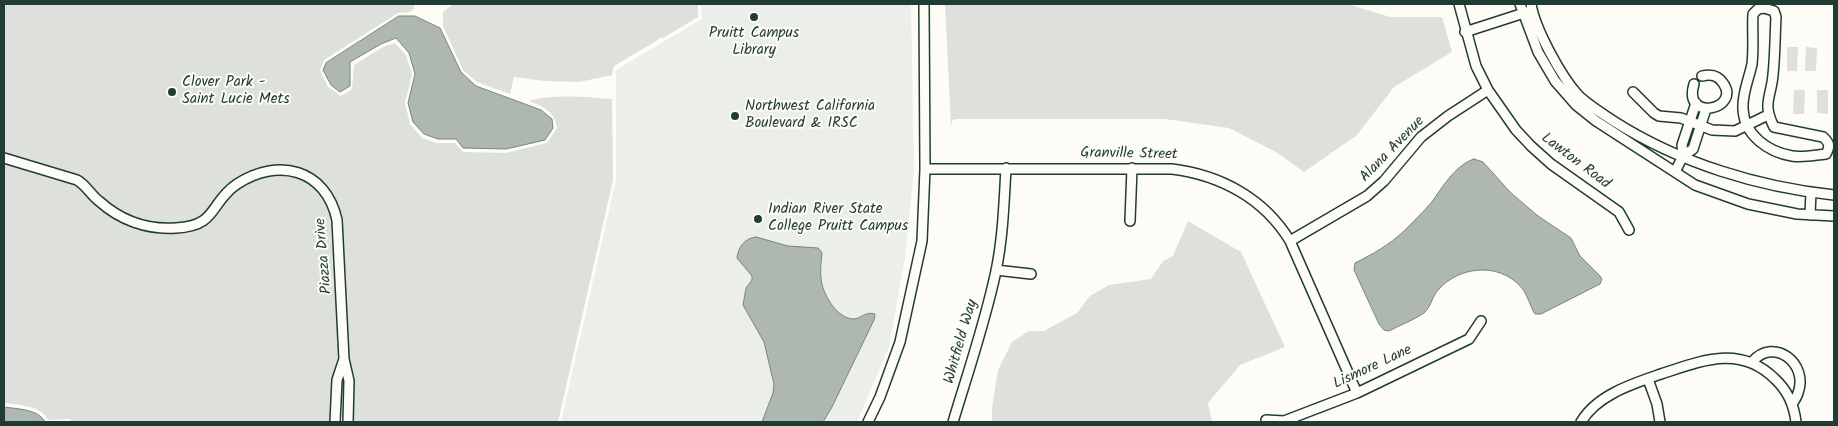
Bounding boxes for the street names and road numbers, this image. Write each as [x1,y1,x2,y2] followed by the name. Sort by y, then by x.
[1357,113,1429,187] street label: Alana Avenue
[1537,130,1613,194] street label: Lawton Road
[1080,145,1178,165] street label: Granville Street
[313,217,337,295] street label: Piazza Drive
[941,298,983,386] street label: Whitfield Way
[1331,342,1415,394] street label: Lismore Lane

